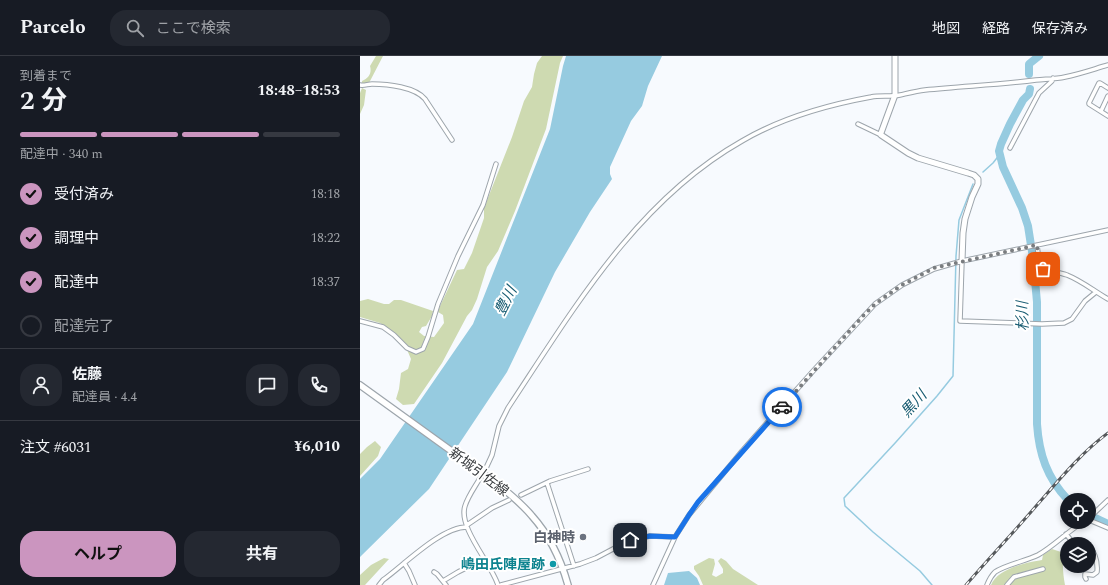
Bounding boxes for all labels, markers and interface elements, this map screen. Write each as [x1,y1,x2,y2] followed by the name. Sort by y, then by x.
[110,10,390,46] search box
[20,13,86,42] text: Parcelo
[124,17,146,39] icon: search
[156,17,231,40] text: ここで検索
[932,18,960,39] text: 地図
[982,18,1010,39] text: 経路
[1032,18,1088,39] text: 保存済み
[20,66,72,86] text: 到着まで
[257,79,340,102] text: 18:48–18:53
[20,81,67,121] text: 2 分
[20,144,103,164] text: 配達中 · 340 m
[20,183,42,205] icon: check
[54,183,114,206] text: 受付済み
[311,184,340,204] text: 18:18
[20,227,42,249] icon: check
[54,227,99,250] text: 調理中
[311,228,340,248] text: 18:22
[1026,252,1060,286] pin
[1032,258,1054,280] icon: bag
[20,271,42,293] icon: check
[54,271,99,294] text: 配達中
[311,272,340,292] text: 18:37
[489,281,524,320] water label: 豊川
[1011,299,1035,331] water label: 杉川
[54,315,114,338] text: 配達完了
[72,363,102,386] text: 佐藤
[20,364,62,406] button: person
[246,364,288,406] button: chat
[298,364,340,406] button: phone
[895,384,934,423] water label: 黒川
[72,387,137,407] text: 配達員 · 4.4
[762,387,802,427] courier
[771,396,793,418] icon: car
[294,435,340,458] text: ¥6,010
[20,436,91,459] text: 注文 #6031
[445,443,513,501] street label: 新城引佐線
[1060,493,1096,573] map controls
[1060,493,1096,529] button: locate
[613,523,647,557] pin
[533,527,575,548] place label: 白神時
[619,529,641,551] icon: home
[20,531,176,577] button: ヘルプ
[184,531,340,577] button: 共有
[578,532,588,542] marker: 白神時
[1060,537,1096,573] button: layers
[461,554,545,575] place label: 嶋田氏陣屋跡
[548,559,558,569] marker: 嶋田氏陣屋跡

